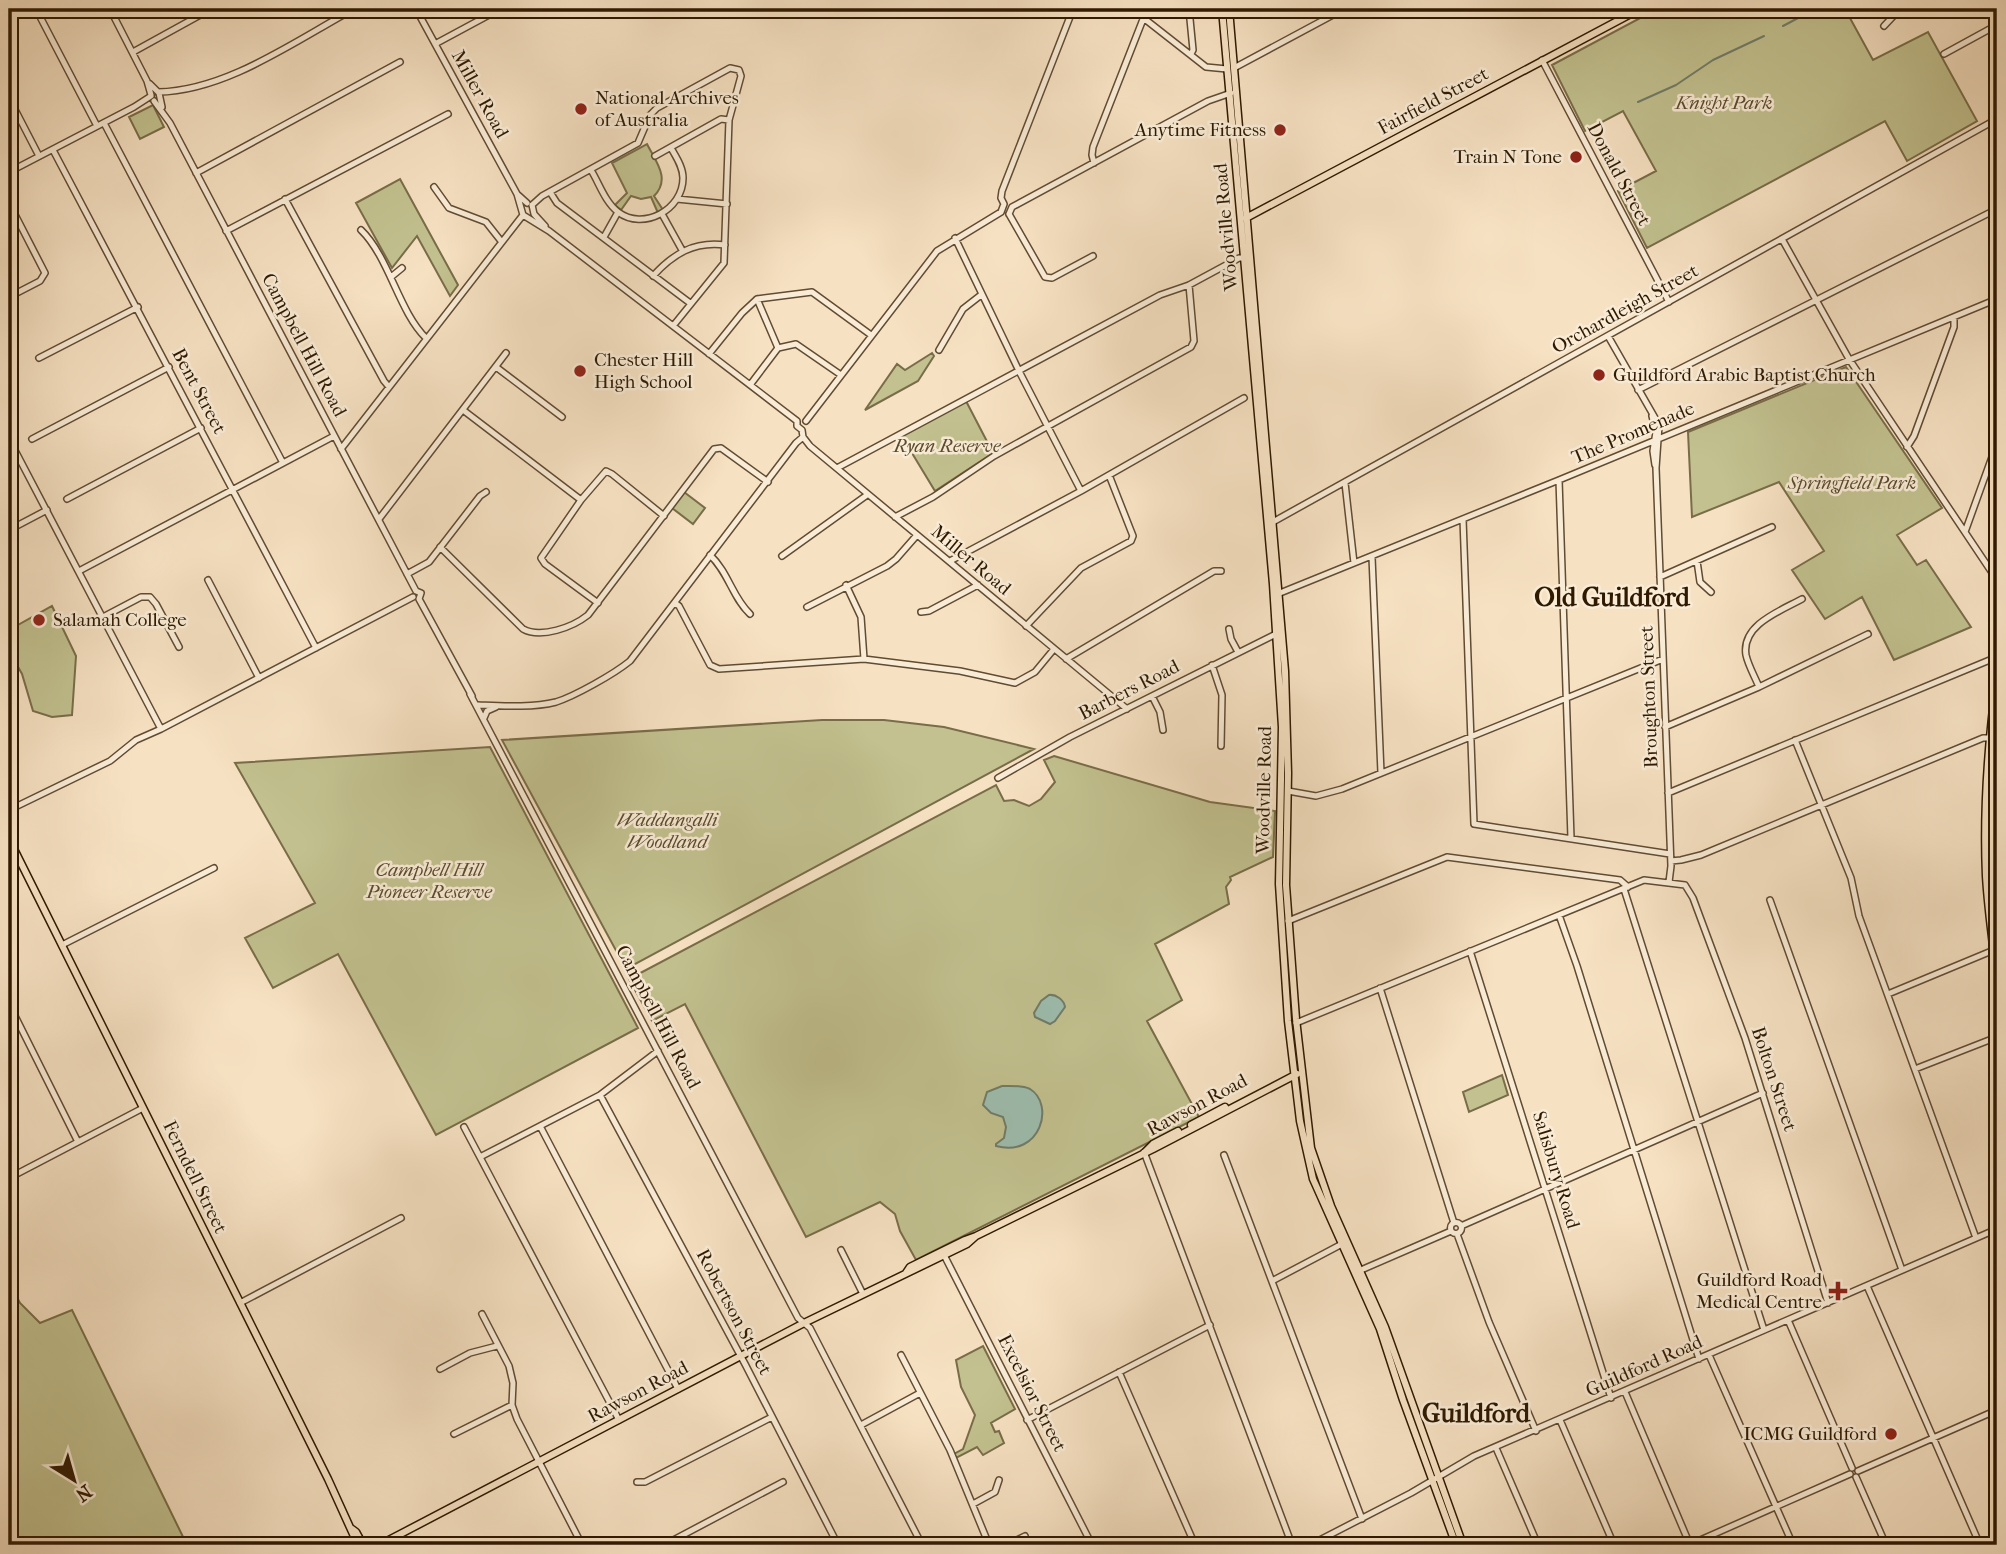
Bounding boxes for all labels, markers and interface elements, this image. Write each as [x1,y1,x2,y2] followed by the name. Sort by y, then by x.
[447,46,514,142] street label: Miller Road
[1374,63,1492,139] street label: Fairfield Street
[595,87,739,131] place label: National Archives of Australia
[1674,92,1772,114] park label: Knight Park
[573,101,589,117] marker: National Archives of Australia
[1134,119,1266,141] place label: Anytime Fitness
[1583,119,1655,229] street label: Donald Street
[1272,122,1288,138] marker: Anytime Fitness
[1454,146,1562,168] place label: Train N Tone
[1568,149,1584,165] marker: Train N Tone
[1209,162,1243,293] street label: Woodville Road
[1548,259,1702,358] street label: Orchardleigh Street
[257,270,351,421] street label: Campbell Hill Road
[167,344,231,438] street label: Bent Street
[594,349,693,393] place label: Chester Hill High School
[572,363,588,379] marker: Chester Hill High School
[1613,364,1876,386] place label: Guildford Arabic Baptist Church
[1591,367,1607,383] marker: Guildford Arabic Baptist Church
[1568,397,1698,469] street label: The Promenade
[891,435,1002,457] park label: Ryan Reserve
[1787,472,1916,494] park label: Springfield Park
[927,520,1016,600] street label: Miller Road
[1534,582,1691,613] district label: Old Guildford
[53,609,187,631] place label: Salamah College
[31,612,47,628] marker: Salamah College
[1636,625,1662,769] street label: Broughton Street
[1075,655,1184,725] street label: Barbers Road
[1252,725,1276,855] street label: Woodville Road
[617,809,719,853] park label: Waddangalli Woodland
[365,859,493,903] park label: Campbell Hill Pioneer Reserve
[611,942,705,1093] street label: Campbell Hill Road
[1747,1024,1801,1134] street label: Bolton Street
[1143,1069,1252,1141] street label: Rawson Road
[1528,1109,1584,1232] street label: Salisbury Road
[158,1117,232,1237] street label: Ferndell Street
[692,1245,776,1379] street label: Robertson Street
[1696,1269,1823,1313] place label: Guildford Road Medical Centre
[1828,1281,1848,1301] marker: Guildford Road Medical Centre
[1582,1330,1706,1402] street label: Guildford Road
[993,1331,1071,1455] street label: Excelsior Street
[584,1356,693,1428] street label: Rawson Road
[1422,1398,1531,1429] district label: Guildford
[1743,1423,1878,1445] place label: ICMG Guildford
[1883,1426,1899,1442] marker: ICMG Guildford
[38,1446,108,1516] north arrow
[71,1480,96,1506] text: N

